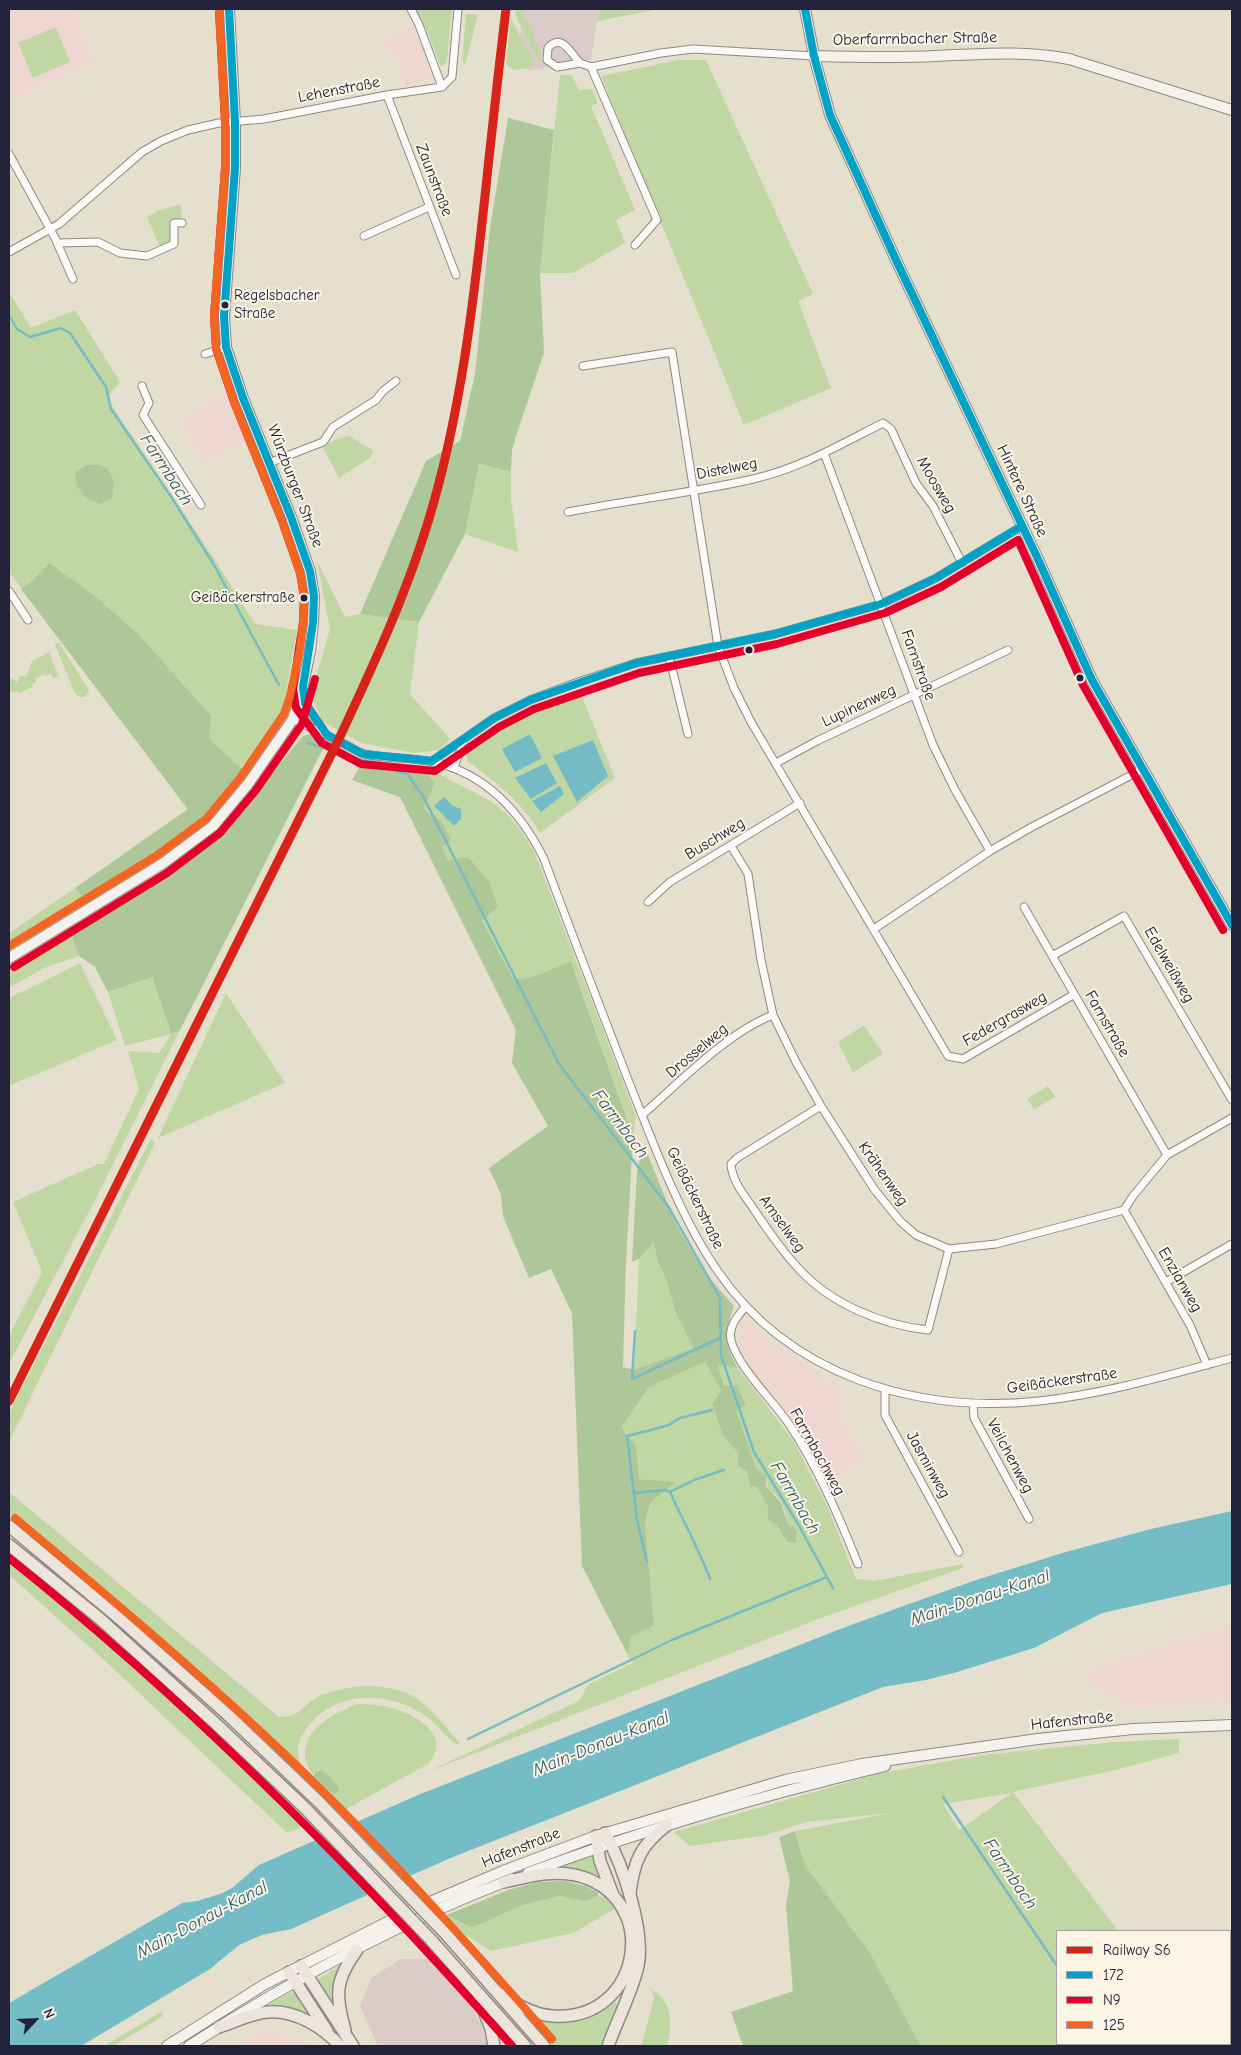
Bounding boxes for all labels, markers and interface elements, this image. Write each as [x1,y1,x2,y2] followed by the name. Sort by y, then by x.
[833,28,997,50] street label: Oberfarrnbacher Straße
[296,73,382,107] street label: Lehenstraße
[411,141,457,219] street label: Zaunstraße
[234,287,320,322] place label: Regelsbacher Straße
[220,300,230,310] marker: Regelsbacher Straße
[263,422,327,550] street label: Würzburger Straße
[135,430,197,510] water label: Farrnbach
[992,442,1052,540] street label: Hintere Straße
[912,453,960,517] street label: Moosweg
[695,454,759,484] street label: Distelweg
[191,589,295,607] place label: Geißäckerstraße
[299,593,309,603] marker: Geißäckerstraße
[896,627,940,703] street label: Farnstraße
[744,645,754,655] unlabelled marker
[1075,673,1085,683] unlabelled marker
[819,680,899,732] street label: Lupinenweg
[681,814,749,864] street label: Buschweg
[1139,923,1199,1007] street label: Edelweißweg
[960,987,1050,1051] street label: Federgrasweg
[1080,987,1134,1061] street label: Farnstraße
[662,1020,732,1082] street label: Drosselweg
[587,1085,653,1163] water label: Farrnbach
[854,1138,912,1210] street label: Krähenweg
[662,1144,728,1252] street label: Geißäckerstraße
[755,1191,809,1257] street label: Amselweg
[1154,1244,1206,1316] street label: Enzianweg
[1006,1364,1118,1398] street label: Geißäckerstraße
[785,1405,849,1499] street label: Farrnbachweg
[982,1415,1038,1497] street label: Veilchenweg
[902,1428,954,1502] street label: Jasminweg
[765,1457,825,1539] water label: Farrnbach
[908,1565,1052,1631] water label: Main-Donau-Kanal
[530,1707,672,1781] water label: Main-Donau-Kanal
[1030,1707,1114,1735] street label: Hafenstraße
[479,1824,563,1872] street label: Hafenstraße
[978,1834,1042,1914] water label: Farrnbach
[133,1876,271,1964] water label: Main-Donau-Kanal
[1056,1930,1231,2045] legend
[1103,1941,1171,1959] text: Railway S6
[1103,1966,1124,1984] text: 172
[1103,1991,1121,2009] text: N9
[10,1995,60,2045] north arrow
[39,2006,59,2021] text: N
[1103,2016,1125,2034] text: 125

